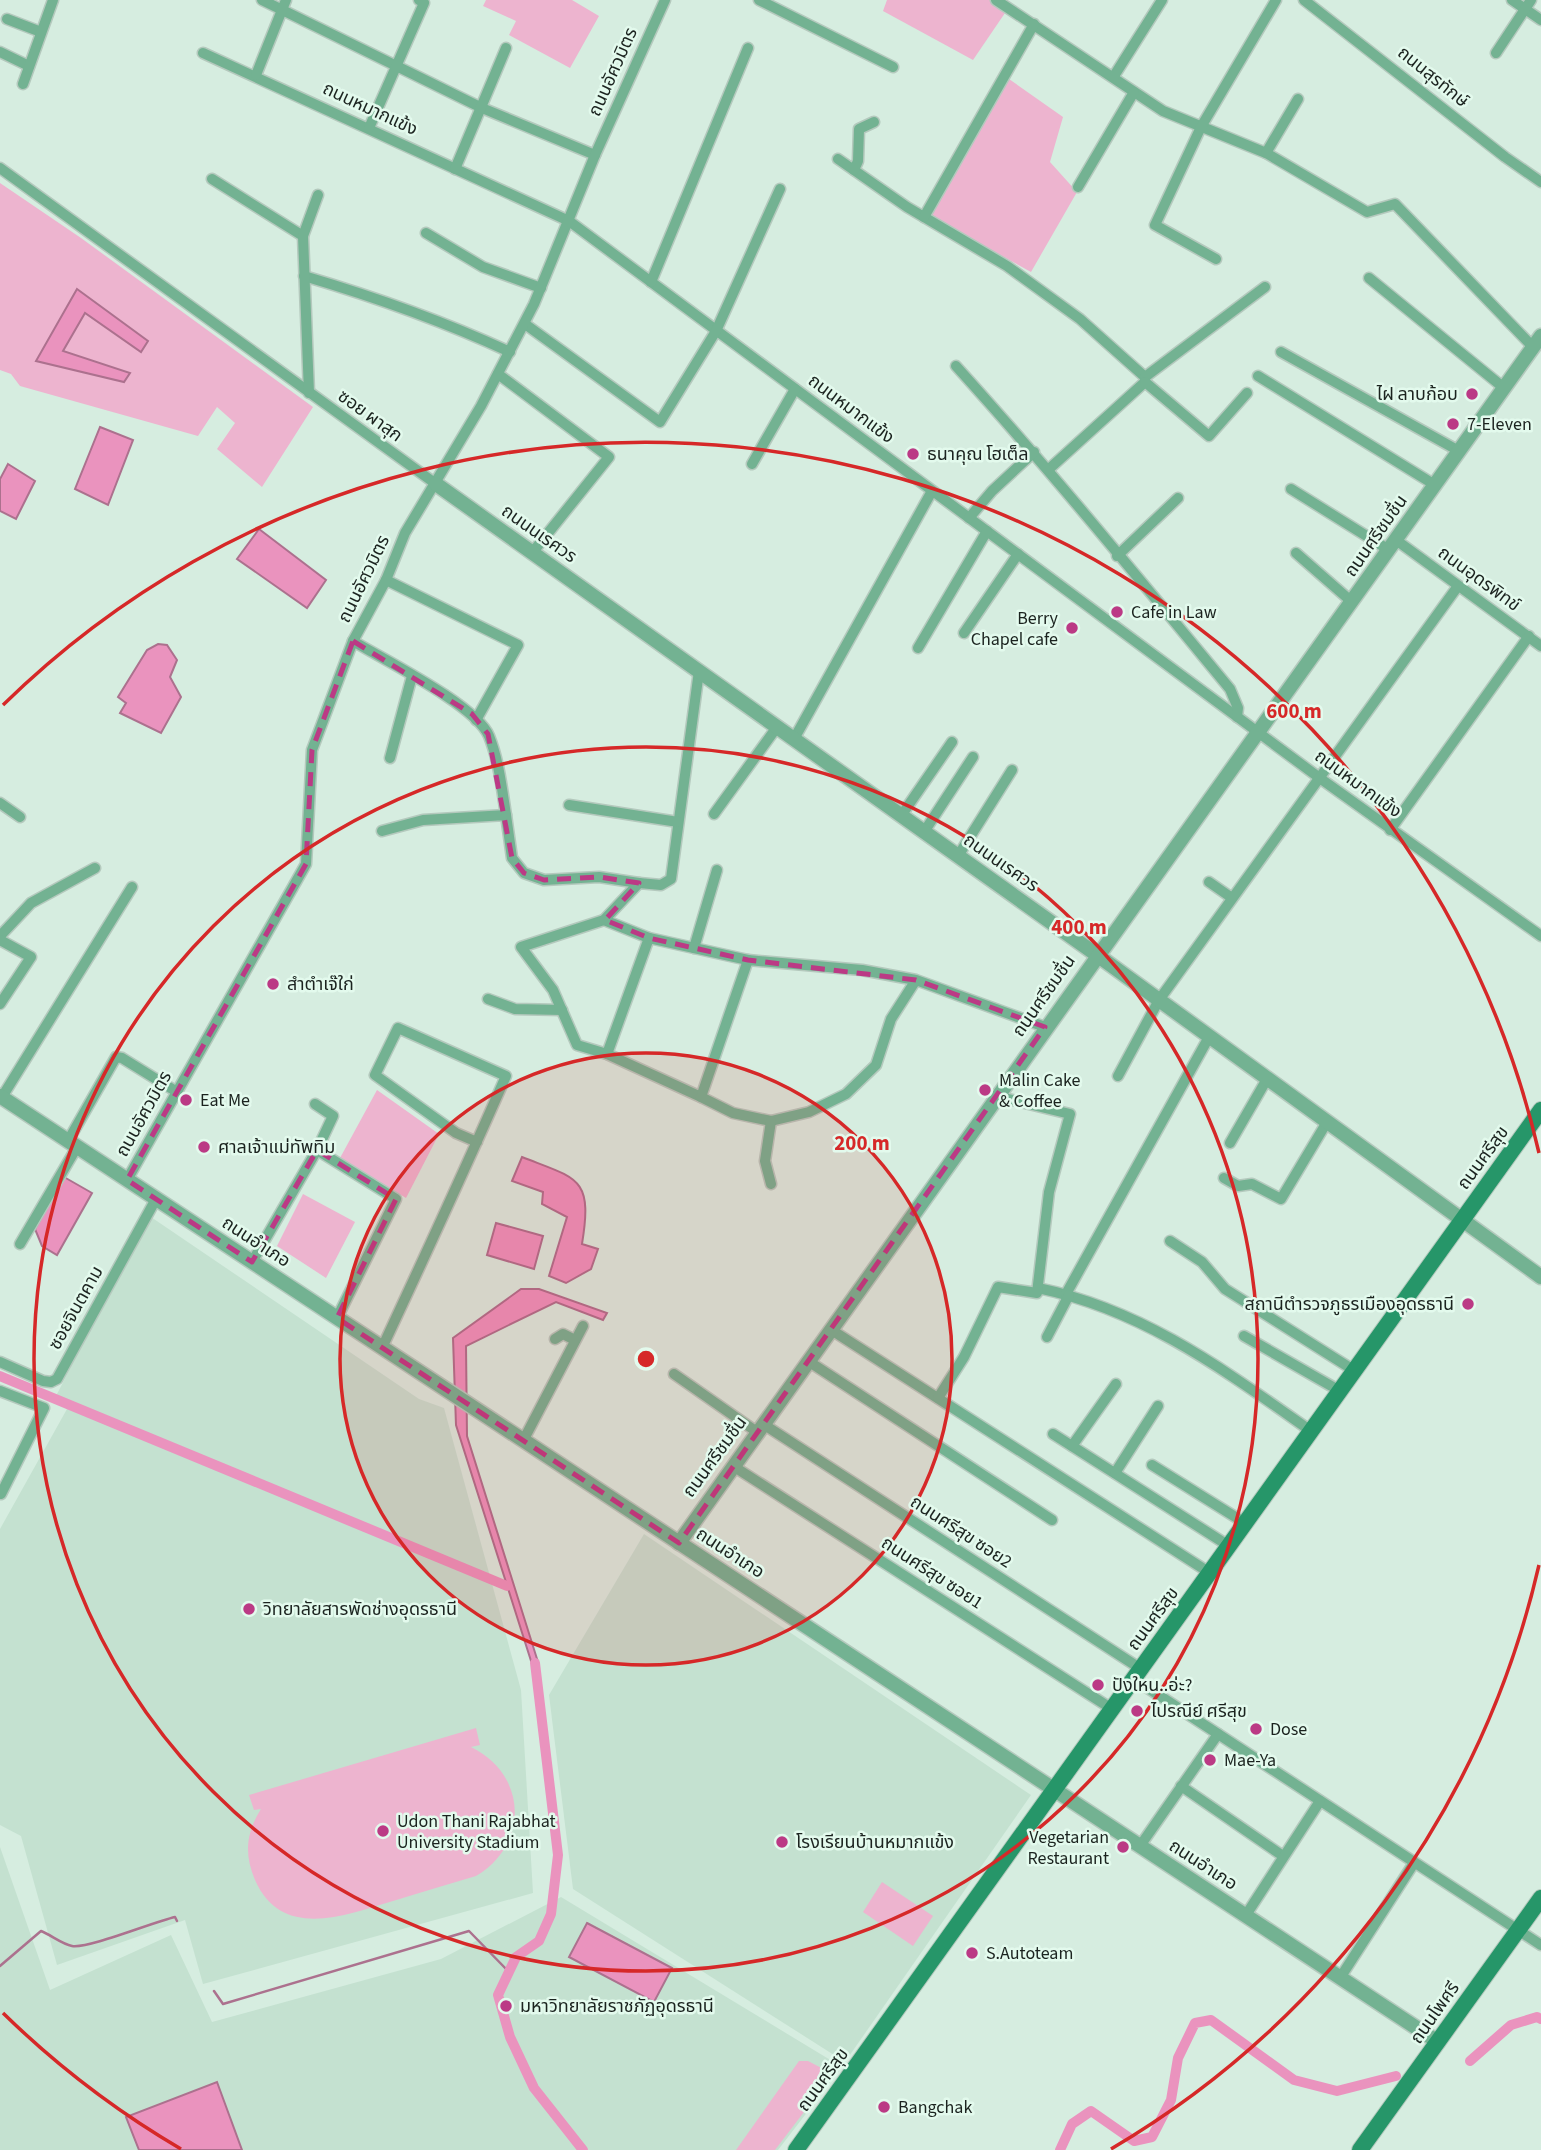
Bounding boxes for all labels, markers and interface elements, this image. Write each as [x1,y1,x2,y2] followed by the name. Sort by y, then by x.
[582,23,644,120] street label: ถนนอัศวมิตร
[1392,40,1474,114] street label: ถนนสุรทักษ์
[318,76,422,142] street label: ถนนหมากแข้ง
[803,368,899,450] street label: ถนนหมากแข้ง
[1376,382,1458,407] place label: ไฝ ลาบก้อบ
[332,384,408,448] street label: ซอย ผาสุก
[1464,386,1480,402] marker: ไฝ ลาบก้อบ
[1467,412,1532,437] place label: 7-Eleven
[1445,416,1461,432] marker: 7-Eleven
[927,442,1028,467] place label: ธนาคุณ โฮเต็ล
[905,446,921,462] marker: ธนาคุณ โฮเต็ล
[1338,489,1413,582] street label: ถนนศรีชมชื่น
[496,499,582,569] street label: ถนนนเรศวร
[332,531,396,627] street label: ถนนอัศวมิตร
[1433,541,1525,618] street label: ถนนอุดรพิทข์
[1131,600,1217,625] place label: Cafe in Law
[1109,604,1125,620] marker: Cafe in Law
[971,606,1059,652] place label: Berry Chapel cafe
[1064,620,1080,636] marker: Berry Chapel cafe
[1266,696,1322,726] text: 600 m
[1309,744,1407,824] street label: ถนนหมากแข้ง
[958,828,1044,898] street label: ถนนนเรศวร
[1051,912,1107,942] text: 400 m
[1006,949,1081,1042] street label: ถนนศรีชมชื่น
[287,972,354,997] place label: สำตำเจ๊ใก่
[265,976,281,992] marker: สำตำเจ๊ใก่
[110,1066,178,1161] street label: ถนนอัศวมิตร
[999,1068,1081,1114] place label: Malin Cake & Coffee
[977,1082,993,1098] marker: Malin Cake & Coffee
[200,1088,250,1113] place label: Eat Me
[178,1092,194,1108] marker: Eat Me
[1451,1121,1515,1195] street label: ถนนศรีสุข
[834,1128,890,1158] text: 200 m
[218,1135,335,1160] place label: ศาลเจ้าแม่ทัพทิม
[196,1139,212,1155] marker: ศาลเจ้าแม่ทัพทิม
[217,1211,295,1273] street label: ถนนอำเภอ
[43,1261,109,1355] street label: ซอยจินตคาม
[1244,1292,1454,1317] place label: สถานีตำรวจภูธรเมืองอุดรธานี
[1460,1296,1476,1312] marker: สถานีตำรวจภูธรเมืองอุดรธานี
[634,1347,658,1371] centre of rings
[676,1411,753,1503] street label: ถนนศรีชมชื่น
[905,1490,1017,1574] street label: ถนนศรีสุข ซอย2
[691,1522,769,1584] street label: ถนนอำเภอ
[876,1531,988,1615] street label: ถนนศรีสุข ซอย1
[1121,1582,1185,1656] street label: ถนนศรีสุข
[262,1597,457,1622] place label: วิทยาลัยสารพัดช่างอุดรธานี
[241,1601,257,1617] marker: วิทยาลัยสารพัดช่างอุดรธานี
[1112,1673,1192,1698] place label: ปังใหน..อ่ะ?
[1090,1677,1106,1693] marker: ปังใหน..อ่ะ?
[1150,1699,1247,1724] place label: ไปรณีย์ ศรีสุข
[1129,1703,1145,1719] marker: ไปรณีย์ ศรีสุข
[1270,1717,1307,1742] place label: Dose
[1248,1721,1264,1737] marker: Dose
[1224,1748,1276,1773] place label: Mae-Ya
[1202,1752,1218,1768] marker: Mae-Ya
[397,1809,556,1855] place label: Udon Thani Rajabhat University Stadium
[375,1823,391,1839] marker: Udon Thani Rajabhat University Stadium
[1027,1825,1109,1871] place label: Vegetarian Restaurant
[796,1830,954,1855] place label: โรงเรียนบ้านหมากแข้ง
[774,1834,790,1850] marker: โรงเรียนบ้านหมากแข้ง
[1164,1834,1242,1896] street label: ถนนอำเภอ
[1115,1839,1131,1855] marker: Vegetarian Restaurant
[986,1941,1073,1966] place label: S.Autoteam
[964,1945,980,1961] marker: S.Autoteam
[1404,1977,1466,2049] street label: ถนนโพศรี
[520,1994,714,2019] place label: มหาวิทยาลัยราชภัฏอุดรธานี
[498,1998,514,2014] marker: มหาวิทยาลัยราชภัฏอุดรธานี
[791,2043,855,2117] street label: ถนนศรีสุข
[898,2095,972,2120] place label: Bangchak
[876,2099,892,2115] marker: Bangchak

